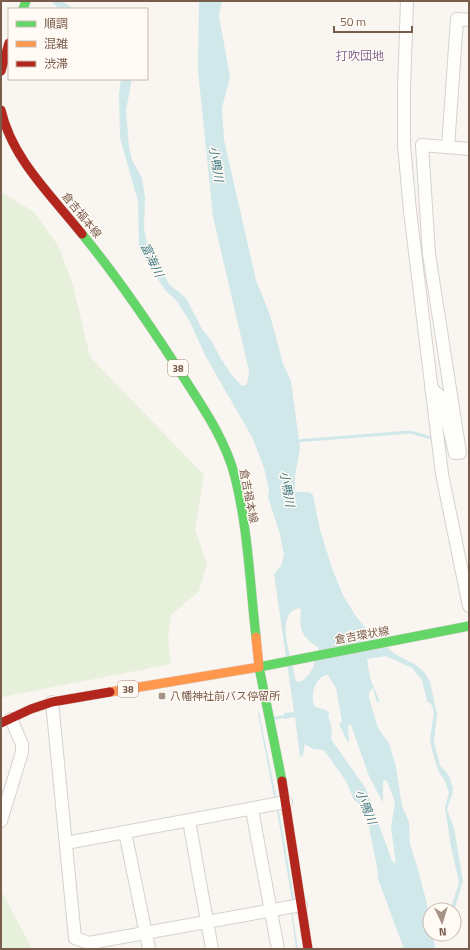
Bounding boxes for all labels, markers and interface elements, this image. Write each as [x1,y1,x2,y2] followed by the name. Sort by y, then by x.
[8,8,148,80] legend
[334,8,412,34] scale bar
[340,12,366,31] text: 50 m
[44,14,68,33] text: 順調
[44,34,68,53] text: 混雑
[336,46,384,65] district label: 打吹団地
[44,54,68,73] text: 渋滞
[204,145,229,185] water label: 小鴨川
[58,189,106,241] street label: 倉吉福本線
[136,239,170,282] water label: 富海川
[168,360,188,376] road number: 38
[236,467,262,525] street label: 倉吉福本線
[275,470,300,510] water label: 小鴨川
[334,622,390,648] street label: 倉吉環状線
[118,681,138,697] road number: 38
[170,688,281,704] place label: 八幡神社前バス停留所
[157,691,167,701] marker: 八幡神社前バス停留所
[351,787,383,829] water label: 小鴨川
[422,902,462,942] north arrow
[438,924,447,940] text: N

